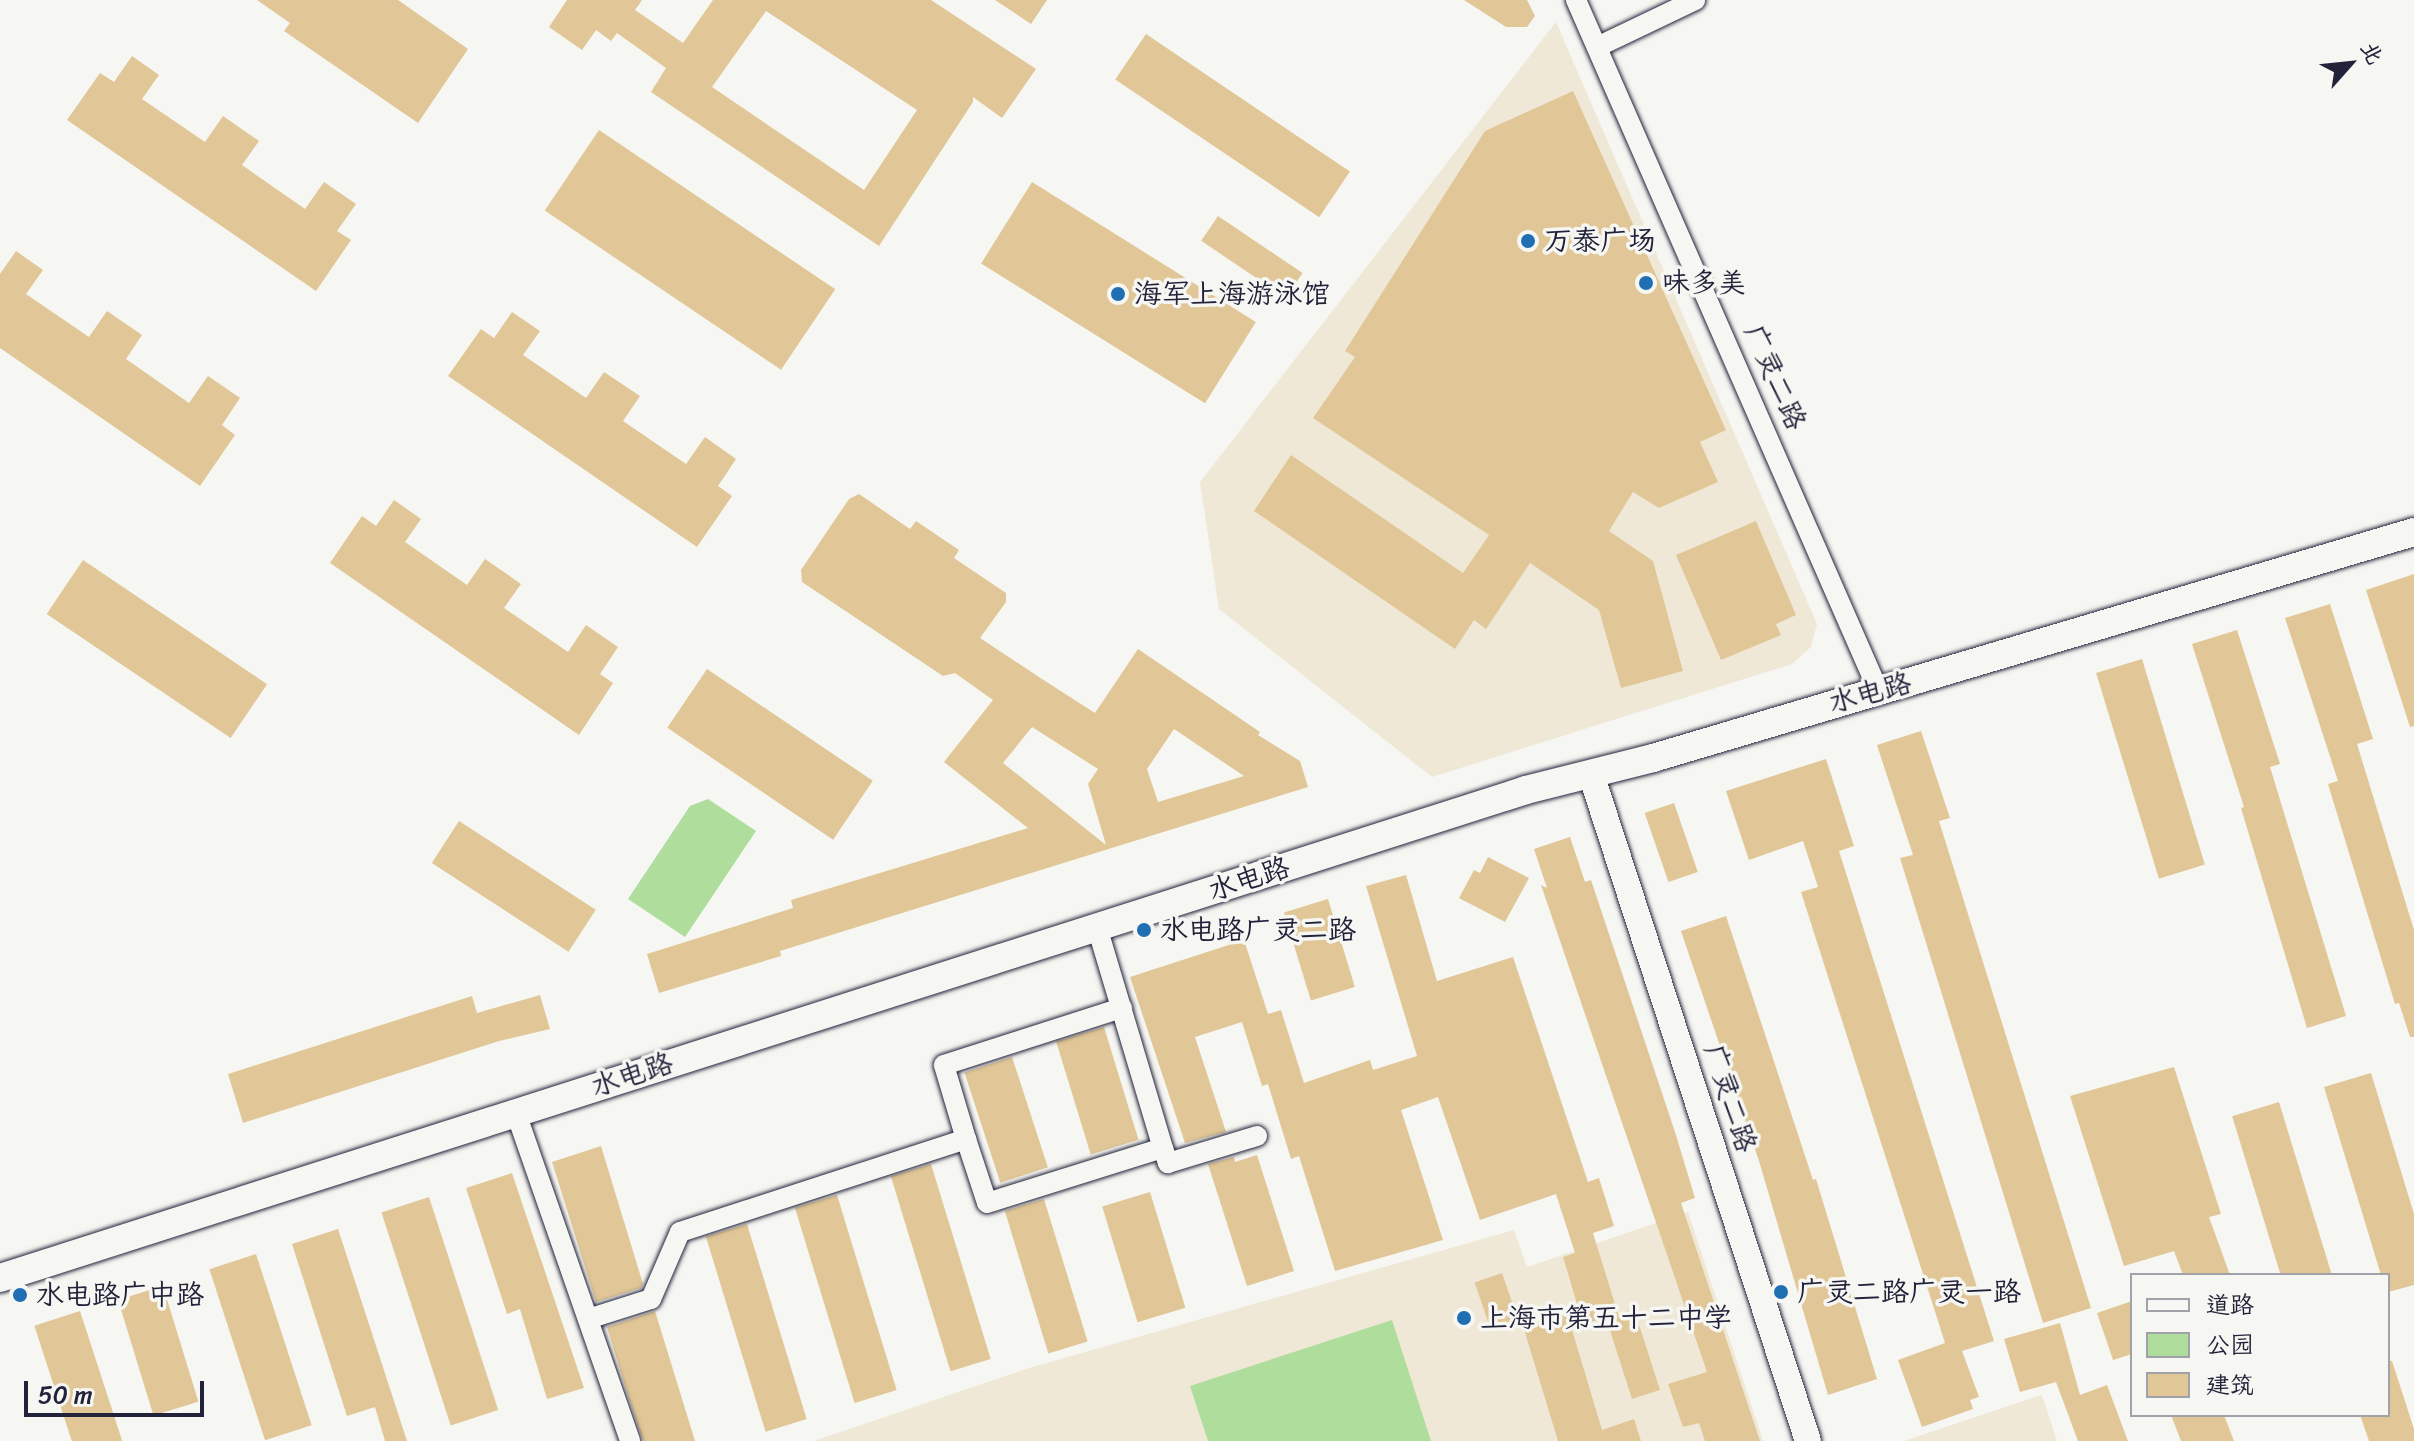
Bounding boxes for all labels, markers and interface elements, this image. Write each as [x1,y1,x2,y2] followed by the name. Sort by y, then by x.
[2310,24,2390,104] north arrow
[2349,34,2394,72] text: 北
[1544,224,1656,258] place label: 万泰广场
[1519,232,1537,250] marker: 万泰广场
[1662,266,1746,300] place label: 味多美
[1637,274,1655,292] marker: 味多美
[1134,277,1330,311] place label: 海军上海游泳馆
[1109,285,1127,303] marker: 海军上海游泳馆
[1737,319,1813,435] street label: 广灵二路
[1825,666,1915,720] street label: 水电路
[1204,850,1294,908] street label: 水电路
[1160,913,1356,947] place label: 水电路广灵二路
[1135,921,1153,939] marker: 水电路广灵二路
[1697,1040,1763,1156] street label: 广灵二路
[587,1046,677,1104] street label: 水电路
[2130,1273,2390,1417] legend
[1797,1275,2021,1309] place label: 广灵二路广灵一路
[36,1278,204,1312] place label: 水电路广中路
[1772,1283,1790,1301] marker: 广灵二路广灵一路
[2206,1284,2254,1326] text: 道路
[11,1286,29,1304] marker: 水电路广中路
[1480,1301,1732,1335] place label: 上海市第五十二中学
[1455,1309,1473,1327] marker: 上海市第五十二中学
[2206,1324,2254,1366] text: 公园
[2206,1364,2254,1406] text: 建筑
[28,1365,208,1415] scale bar
[38,1374,93,1416] text: 50 m

